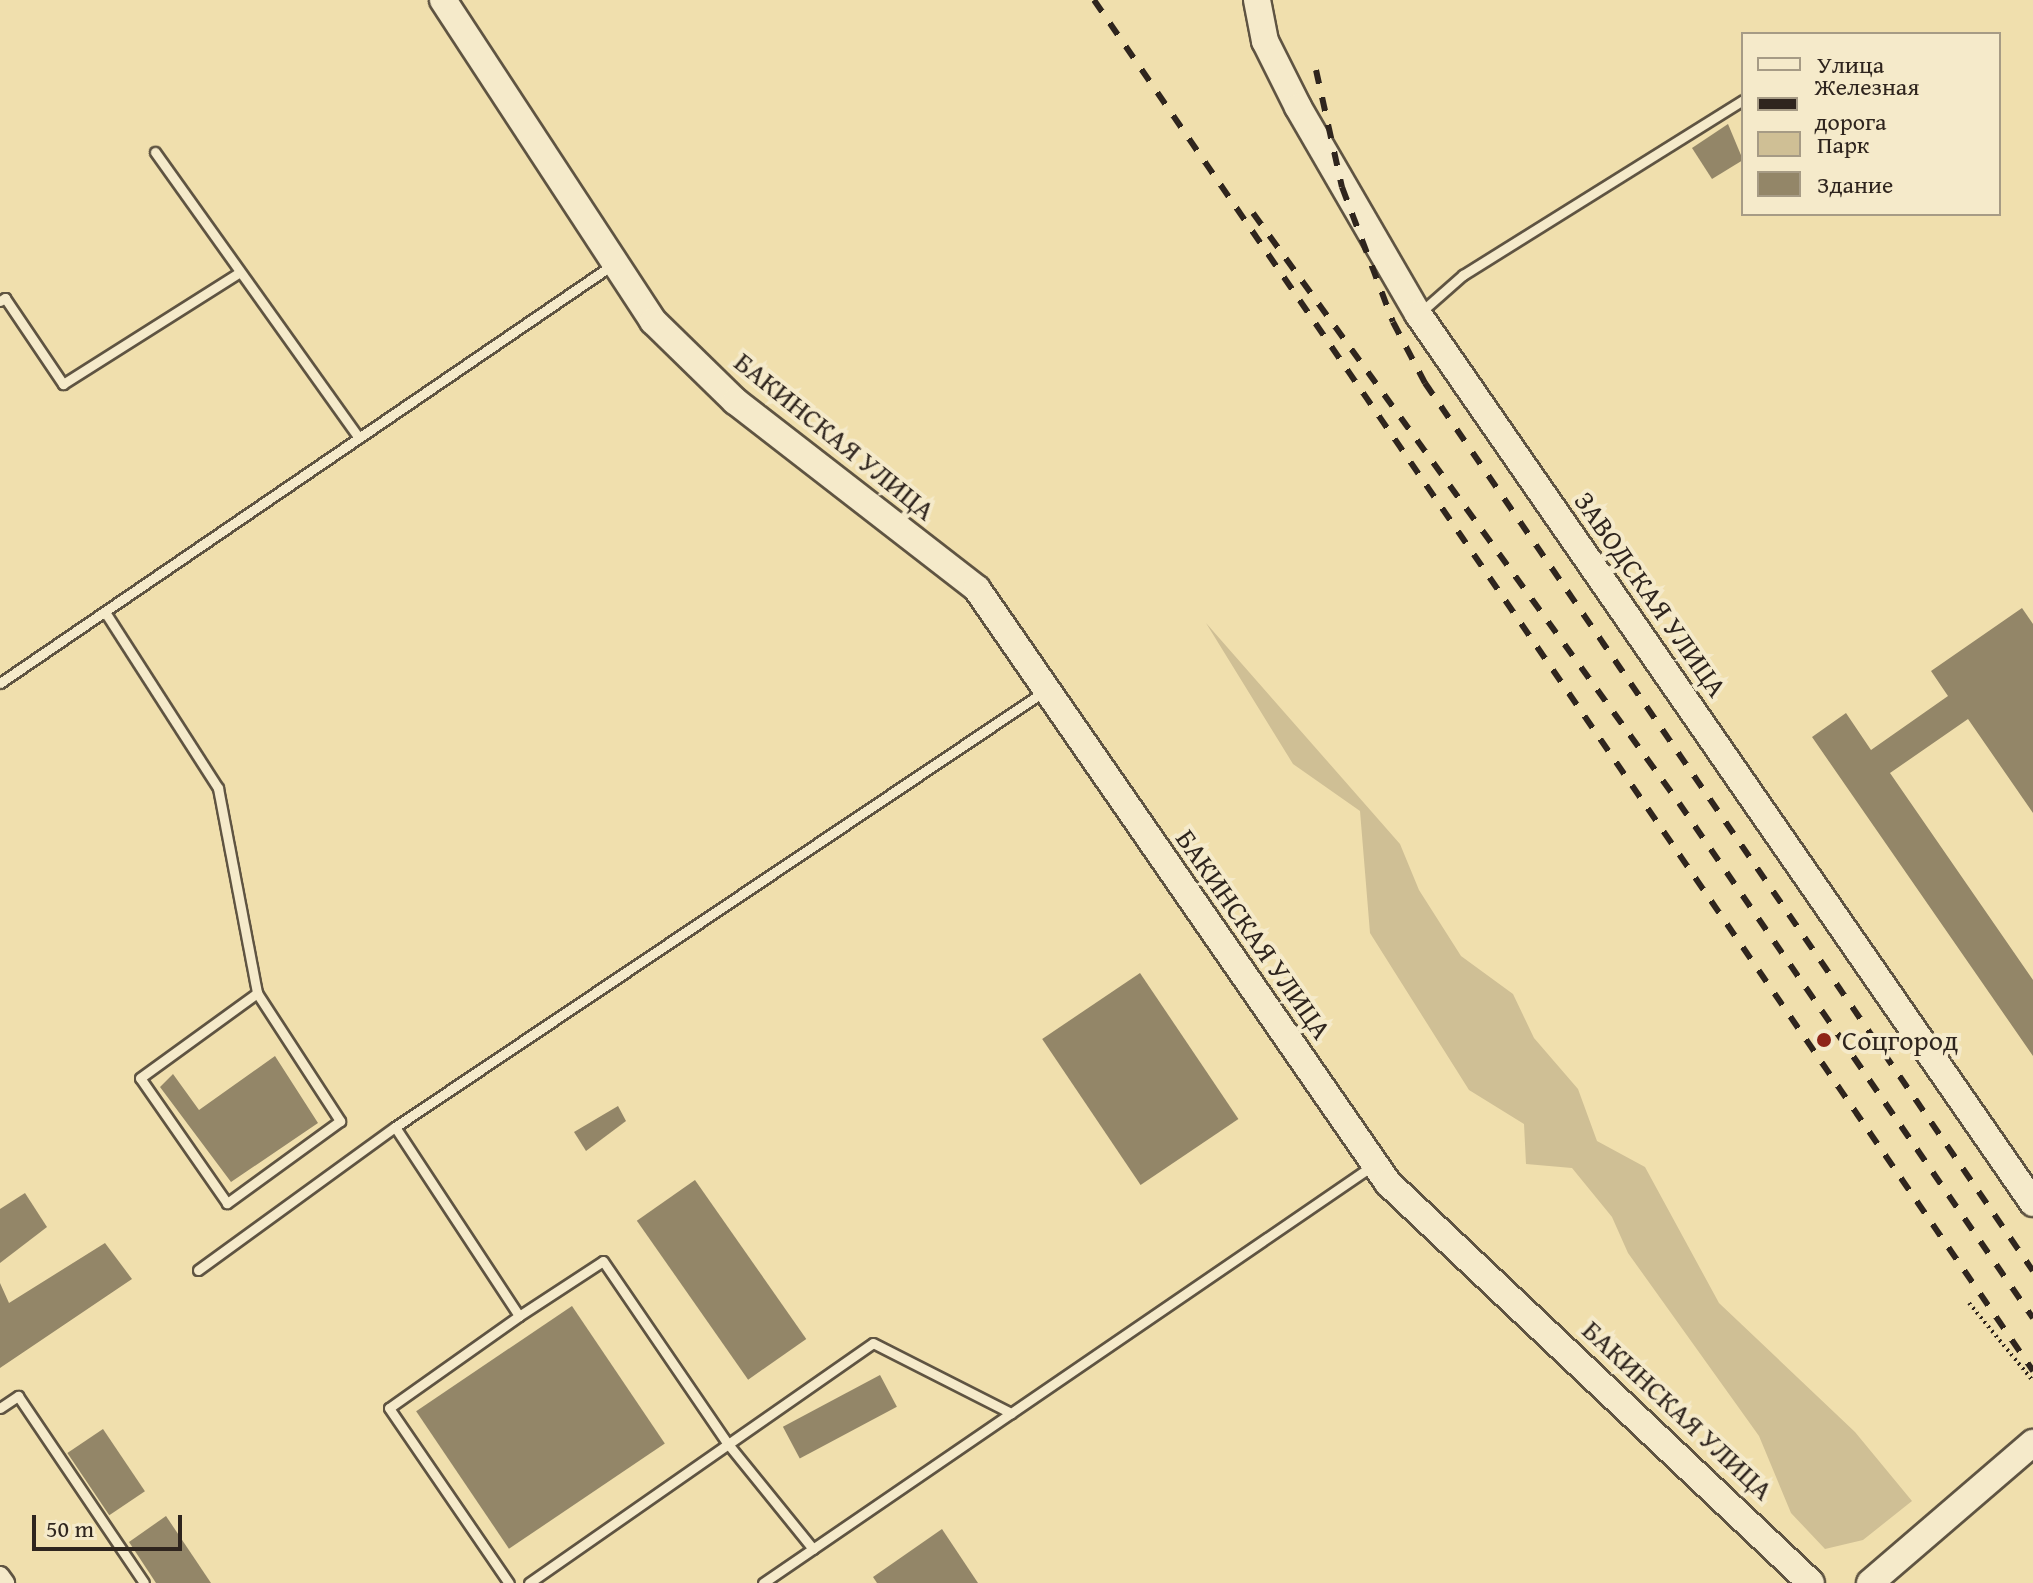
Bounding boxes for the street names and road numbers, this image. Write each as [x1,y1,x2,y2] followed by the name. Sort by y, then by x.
[728,345,942,527] street label: БАКИНСКАЯ УЛИЦА
[1568,485,1734,703] street label: ЗАВОДСКАЯ УЛИЦА
[1169,823,1339,1045] street label: БАКИНСКАЯ УЛИЦА
[1576,1313,1780,1507] street label: БАКИНСКАЯ УЛИЦА

